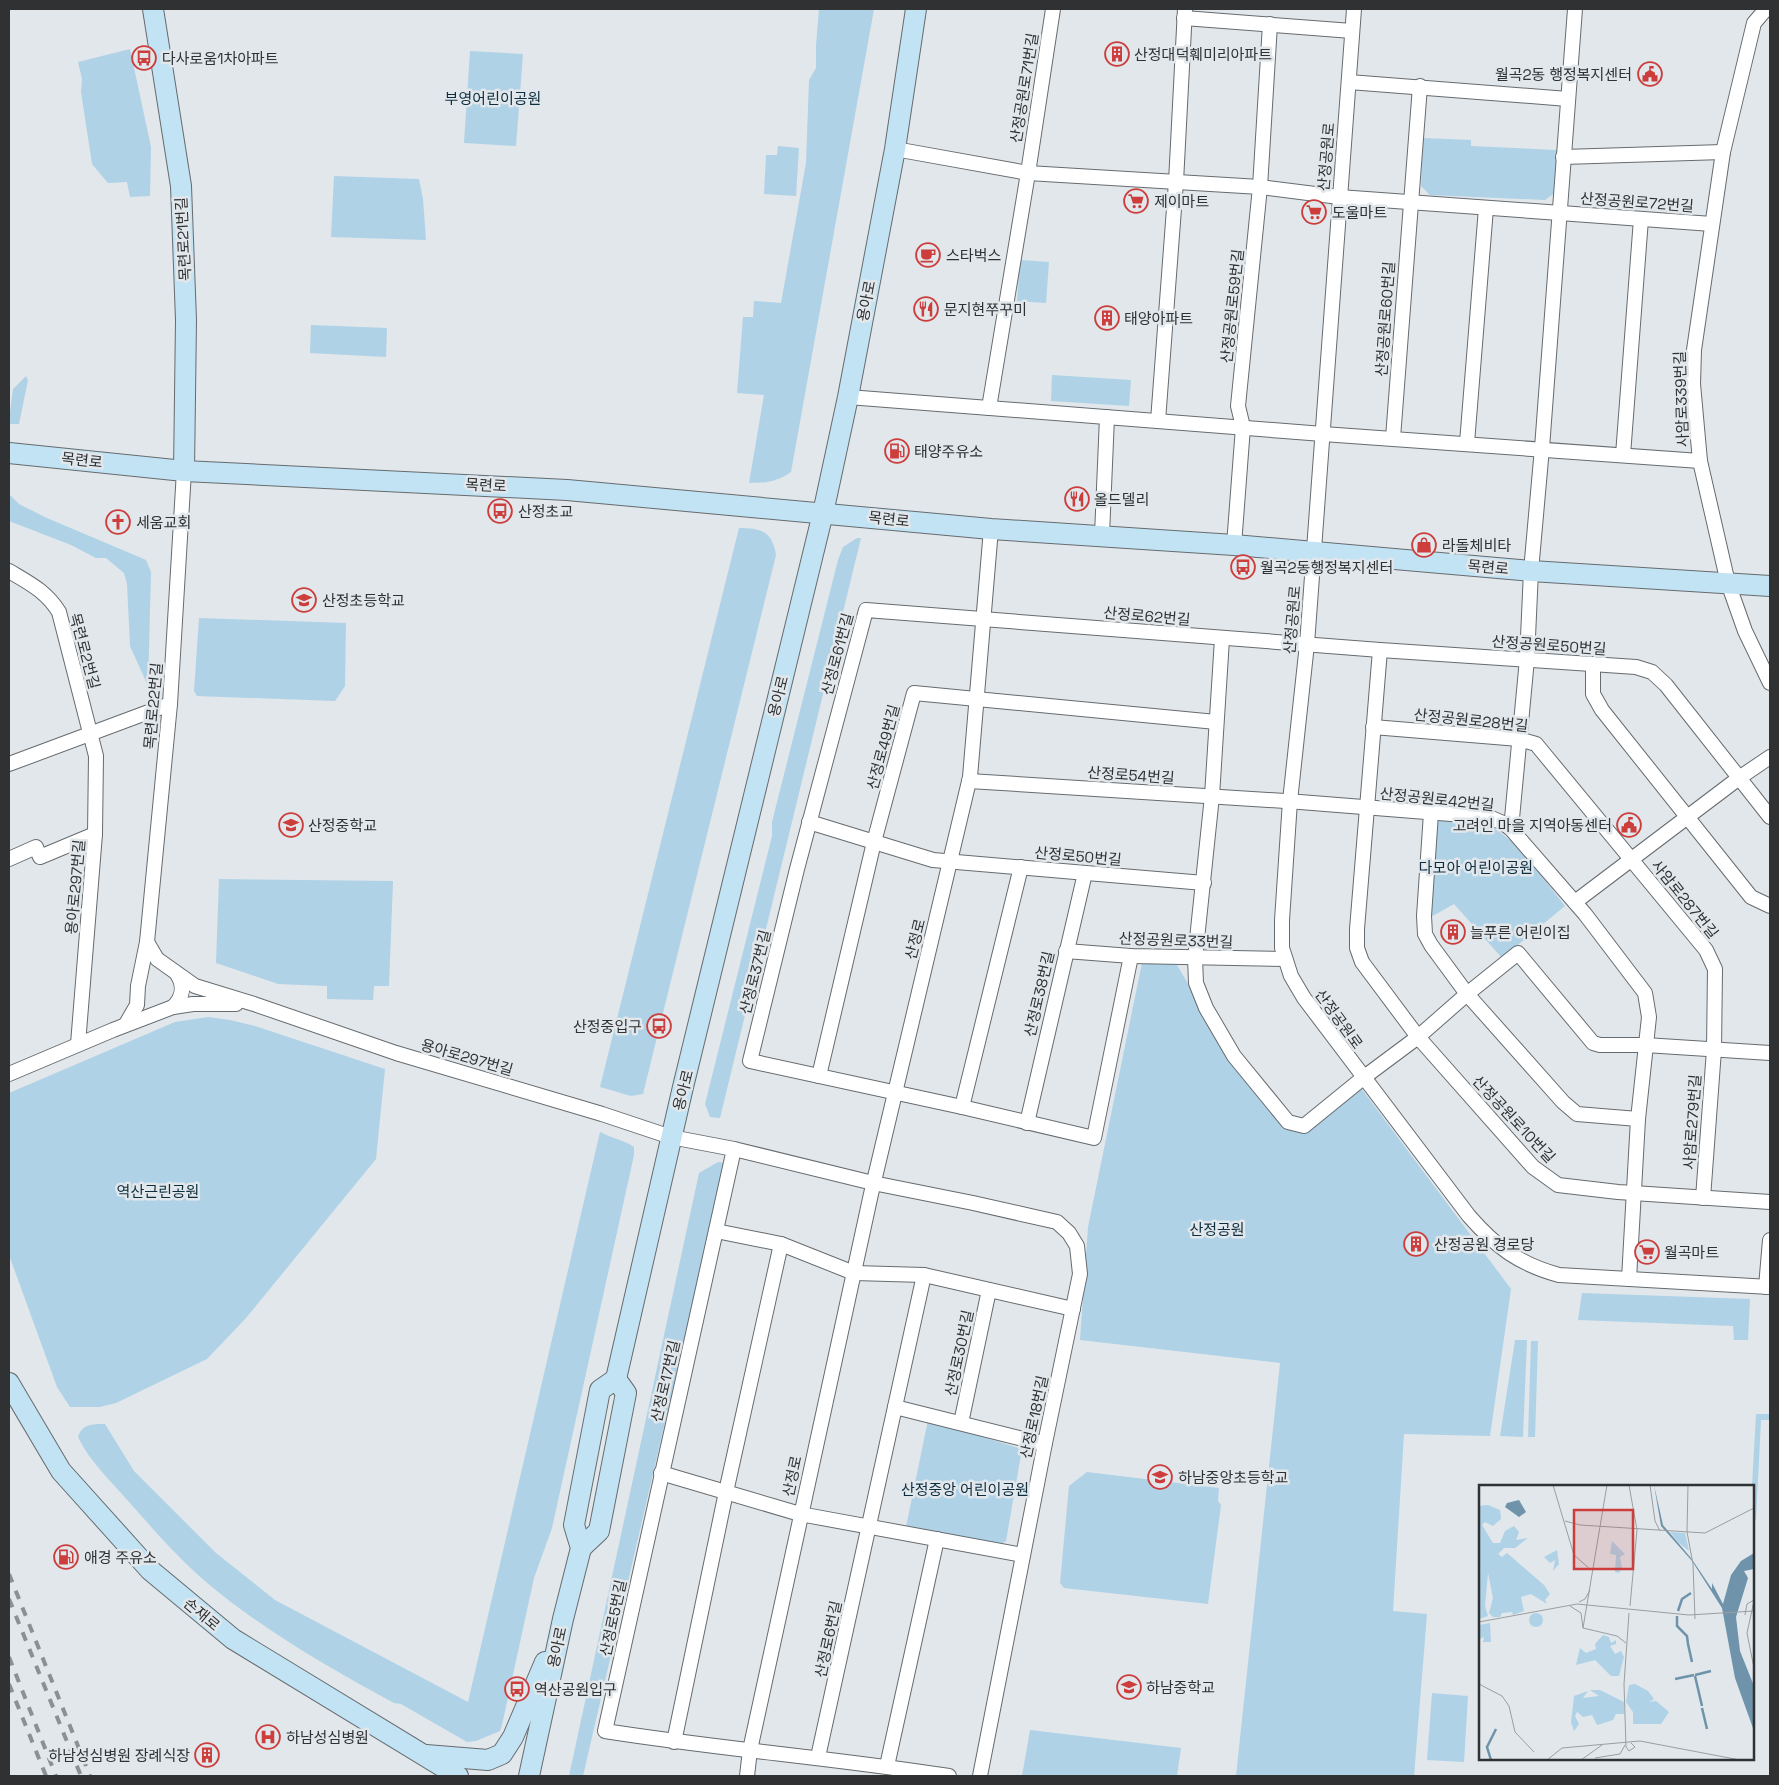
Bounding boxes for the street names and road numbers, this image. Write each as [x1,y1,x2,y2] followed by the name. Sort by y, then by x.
[1006,32,1042,144] street label: 산정공원로71번길
[1314,122,1338,192] street label: 산정공원로
[1579,189,1695,215] street label: 산정공원로72번길
[171,196,195,282] street label: 목련로21번길
[1217,248,1247,364] street label: 산정공원로59번길
[1371,261,1399,377] street label: 산정공원로60번길
[853,279,879,323] street label: 용아로
[1670,351,1692,447] street label: 사암로339번길
[60,448,104,472] street label: 목련로
[465,474,507,496] street label: 목련로
[867,507,911,531] street label: 목련로
[1467,556,1509,578] street label: 목련로
[1280,585,1304,655] street label: 산정공원로
[1103,603,1191,629] street label: 산정로62번길
[66,611,104,691] street label: 목련로2번길
[817,611,857,697] street label: 산정로61번길
[1491,632,1607,658] street label: 산정공원로50번길
[140,662,166,750] street label: 목련로22번길
[764,674,792,718] street label: 용아로
[862,702,904,792] street label: 산정로49번길
[1413,705,1529,735] street label: 산정공원로28번길
[1087,762,1175,788] street label: 산정로54번길
[1379,784,1495,814] street label: 산정공원로42번길
[61,839,89,935] street label: 용아로297번길
[1034,843,1122,869] street label: 산정로50번길
[1648,856,1722,942] street label: 사암로287번길
[901,917,929,961] street label: 산정로
[735,928,775,1016] street label: 산정로37번길
[1118,929,1234,951] street label: 산정공원로33번길
[1020,949,1058,1039] street label: 산정로38번길
[1311,985,1367,1053] street label: 산정공원로
[419,1035,515,1079] street label: 용아로297번길
[669,1068,697,1112] street label: 용아로
[1469,1071,1559,1167] street label: 산정공원로10번길
[1679,1074,1705,1170] street label: 사암로279번길
[941,1308,977,1398] street label: 산정로30번길
[646,1338,684,1424] street label: 산정로17번길
[1016,1374,1052,1460] street label: 산정로18번길
[778,1454,806,1498] street label: 산정로
[596,1578,630,1658] street label: 산정로5번길
[180,1593,224,1635] street label: 손재로
[811,1599,845,1679] street label: 산정로6번길
[543,1625,571,1669] street label: 용아로

